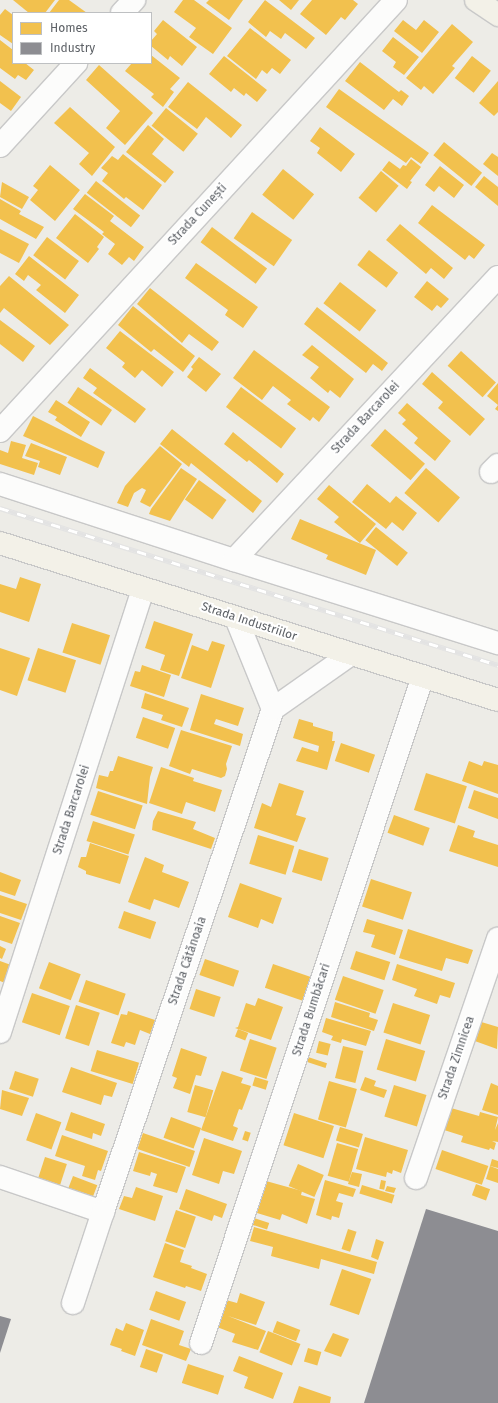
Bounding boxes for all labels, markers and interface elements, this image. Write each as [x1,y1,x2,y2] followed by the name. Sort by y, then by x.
[12,12,152,64] legend
[50,21,88,35] text: Homes
[50,41,95,55] text: Industry
[166,181,230,249] street label: Strada Cunești
[329,379,403,457] street label: Strada Barcarolei
[199,600,299,644] street label: Strada Industriilor
[51,763,93,857] street label: Strada Barcarolei
[166,915,210,1007] street label: Strada Cătănoaia
[290,962,334,1058] street label: Strada Bumbăcari
[436,1014,478,1102] street label: Strada Zimnicea

